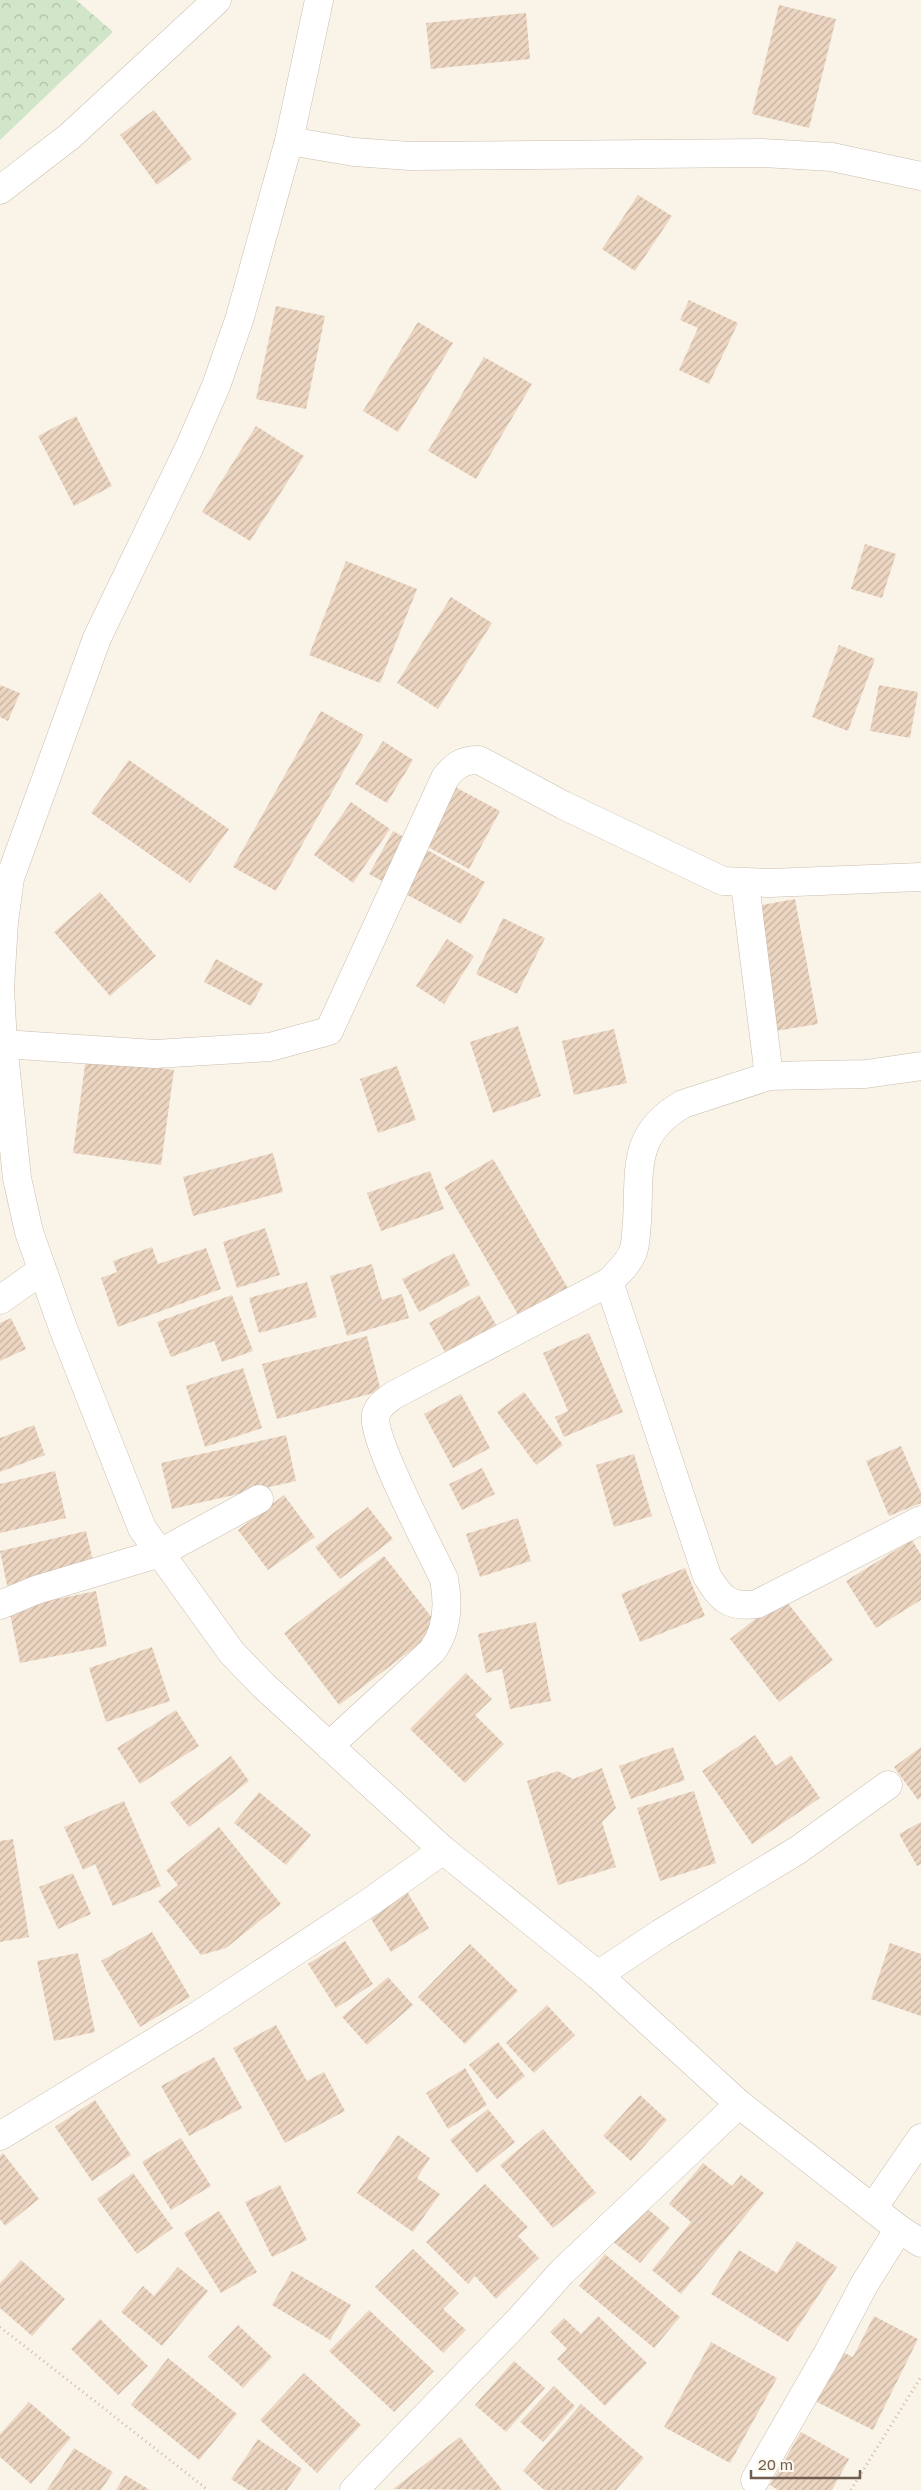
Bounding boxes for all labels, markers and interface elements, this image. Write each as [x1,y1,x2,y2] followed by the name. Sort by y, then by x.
[751,2448,860,2480] scale bar
[758,2455,793,2473] text: 20 m

